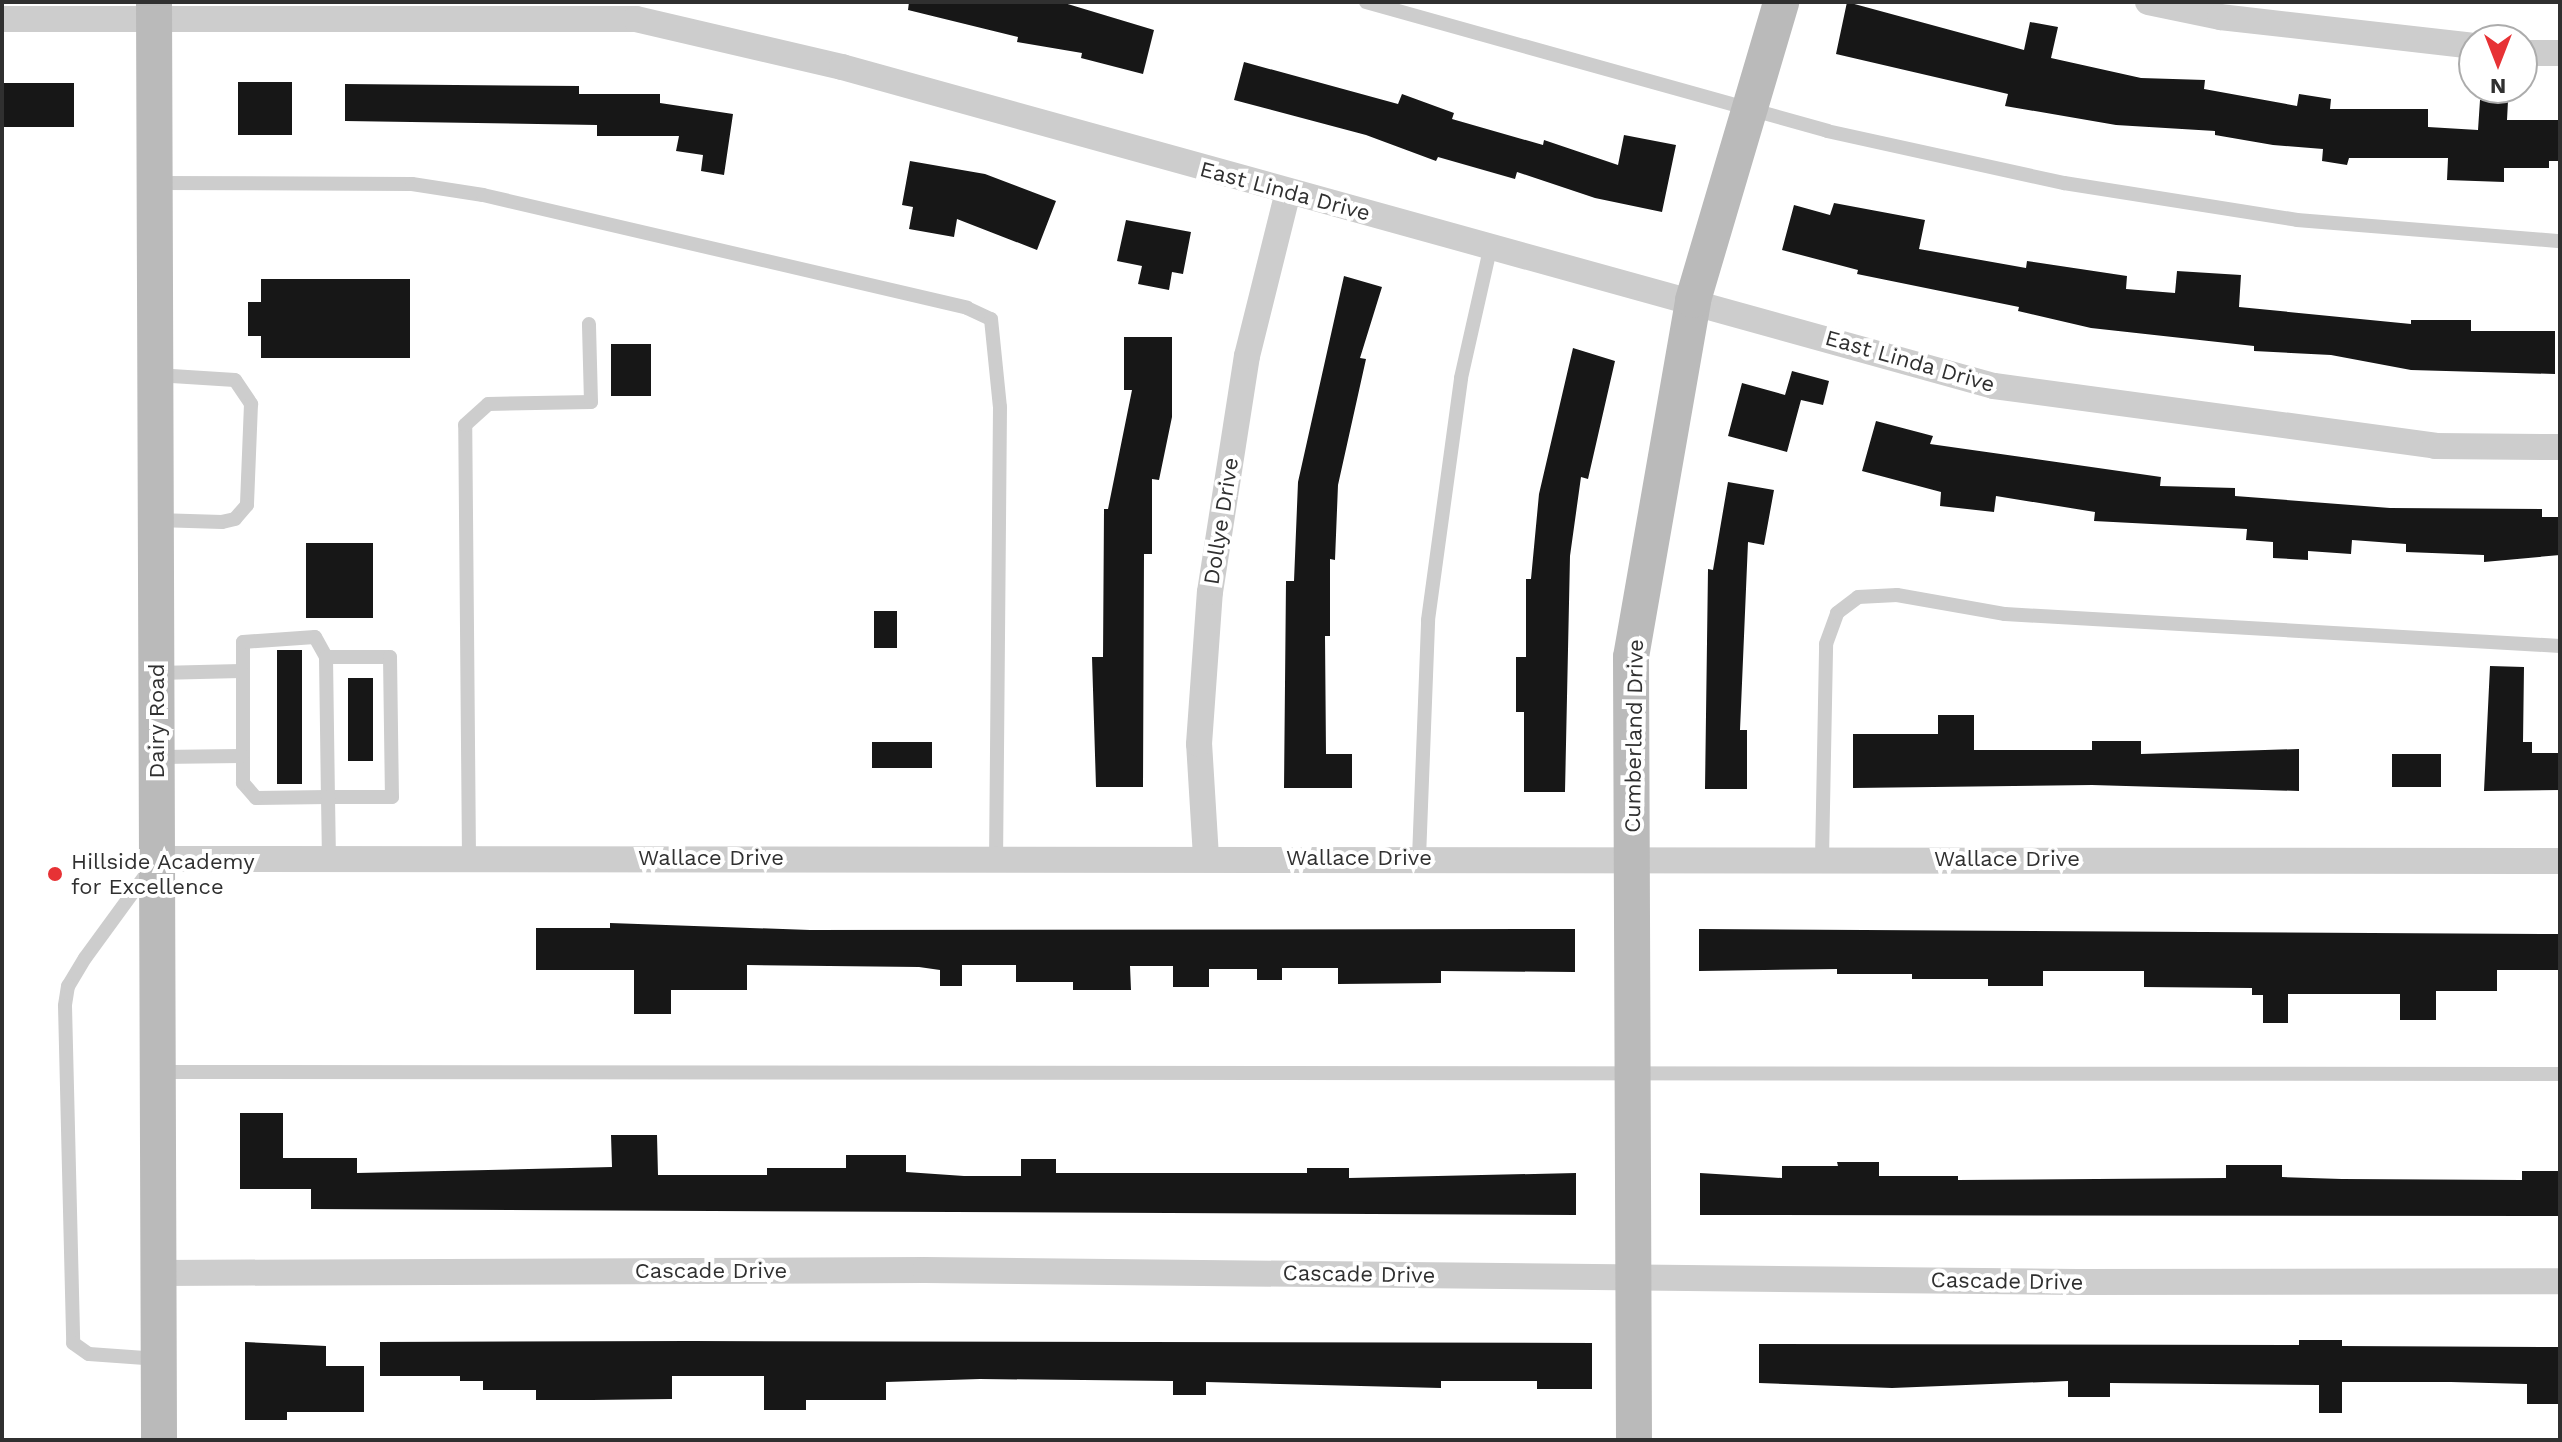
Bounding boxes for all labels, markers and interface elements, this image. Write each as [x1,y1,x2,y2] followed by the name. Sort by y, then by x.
[2458,24,2538,104] north arrow
[2490,74,2506,99] text: N
[1197,155,1373,227] street label: East Linda Drive
[1822,324,1998,398] street label: East Linda Drive
[1198,456,1244,586] street label: Dollye Drive
[1619,639,1649,833] street label: Cumberland Drive
[144,663,170,779] street label: Dairy Road
[638,845,784,871] street label: Wallace Drive
[1286,845,1432,871] street label: Wallace Drive
[1934,846,2080,872] street label: Wallace Drive
[71,848,255,900] place label: Hillside Academy for Excellence
[46,865,64,883] marker: Hillside Academy for Excellence
[635,1258,787,1284] street label: Cascade Drive
[1282,1259,1436,1289] street label: Cascade Drive
[1930,1266,2084,1296] street label: Cascade Drive

